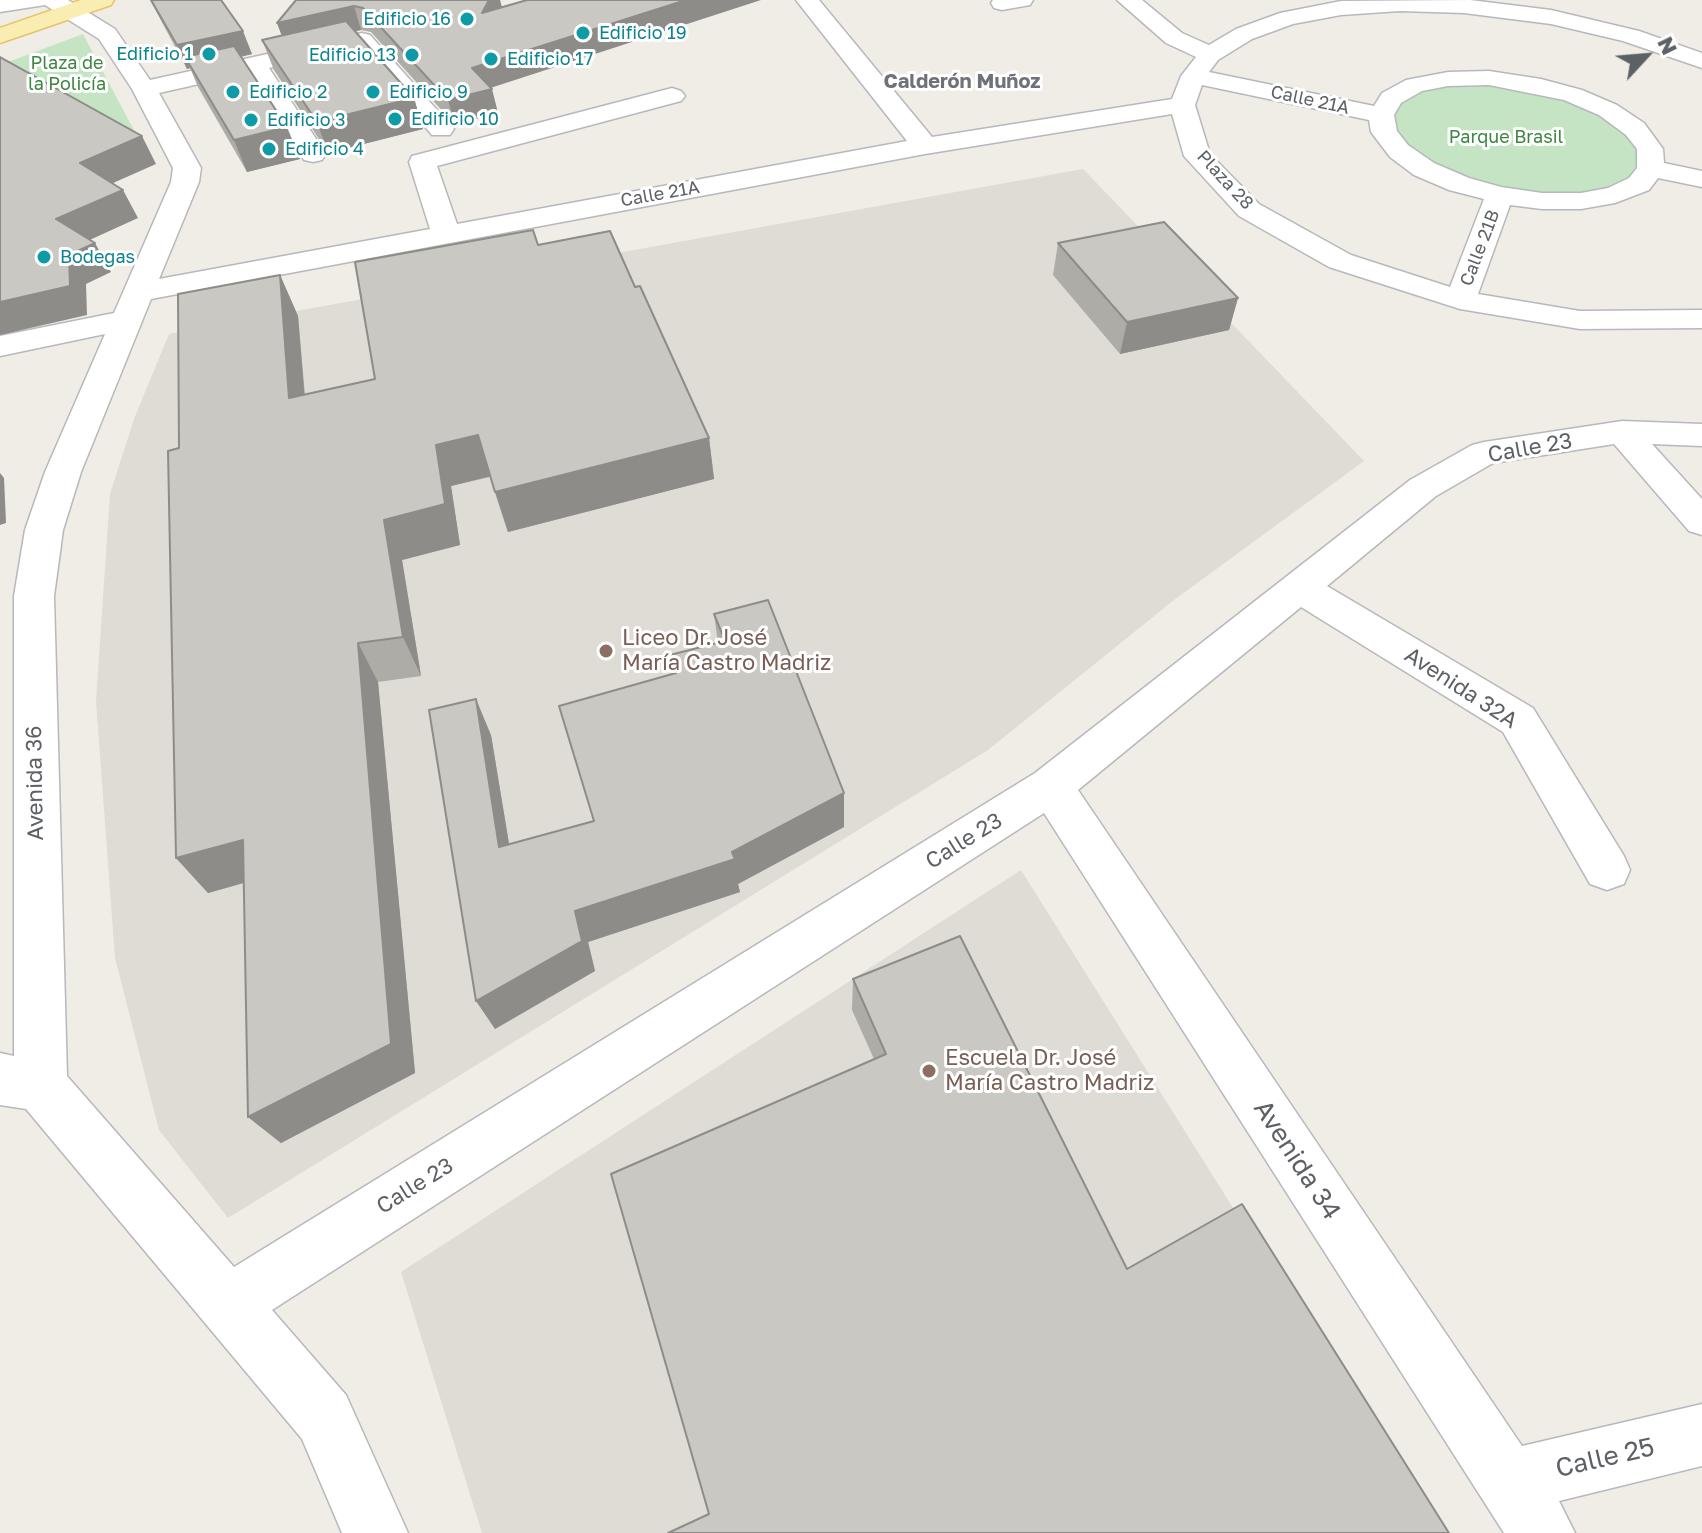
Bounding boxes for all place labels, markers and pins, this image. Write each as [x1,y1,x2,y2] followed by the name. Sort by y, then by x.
[363,8,451,30] place label: Edificio 16
[458,10,476,28] marker: Edificio 16
[599,22,687,44] place label: Edificio 19
[574,24,592,42] marker: Edificio 19
[116,43,193,65] place label: Edificio 1
[309,44,396,66] place label: Edificio 13
[200,45,218,63] marker: Edificio 1
[403,46,421,64] marker: Edificio 13
[507,48,593,70] place label: Edificio 17
[482,50,500,68] marker: Edificio 17
[249,81,327,103] place label: Edificio 2
[389,81,468,103] place label: Edificio 9
[224,83,242,101] marker: Edificio 2
[364,83,382,101] marker: Edificio 9
[411,108,499,130] place label: Edificio 10
[267,109,346,131] place label: Edificio 3
[386,110,404,128] marker: Edificio 10
[242,111,260,129] marker: Edificio 3
[285,138,364,160] place label: Edificio 4
[260,140,278,158] marker: Edificio 4
[60,246,135,268] place label: Bodegas
[35,248,53,266] marker: Bodegas
[622,625,831,676] place label: Liceo Dr. José María Castro Madriz
[597,642,615,660] marker: Liceo Dr. José María Castro Madriz
[945,1045,1154,1096] place label: Escuela Dr. José María Castro Madriz
[920,1062,938,1080] marker: Escuela Dr. José María Castro Madriz

